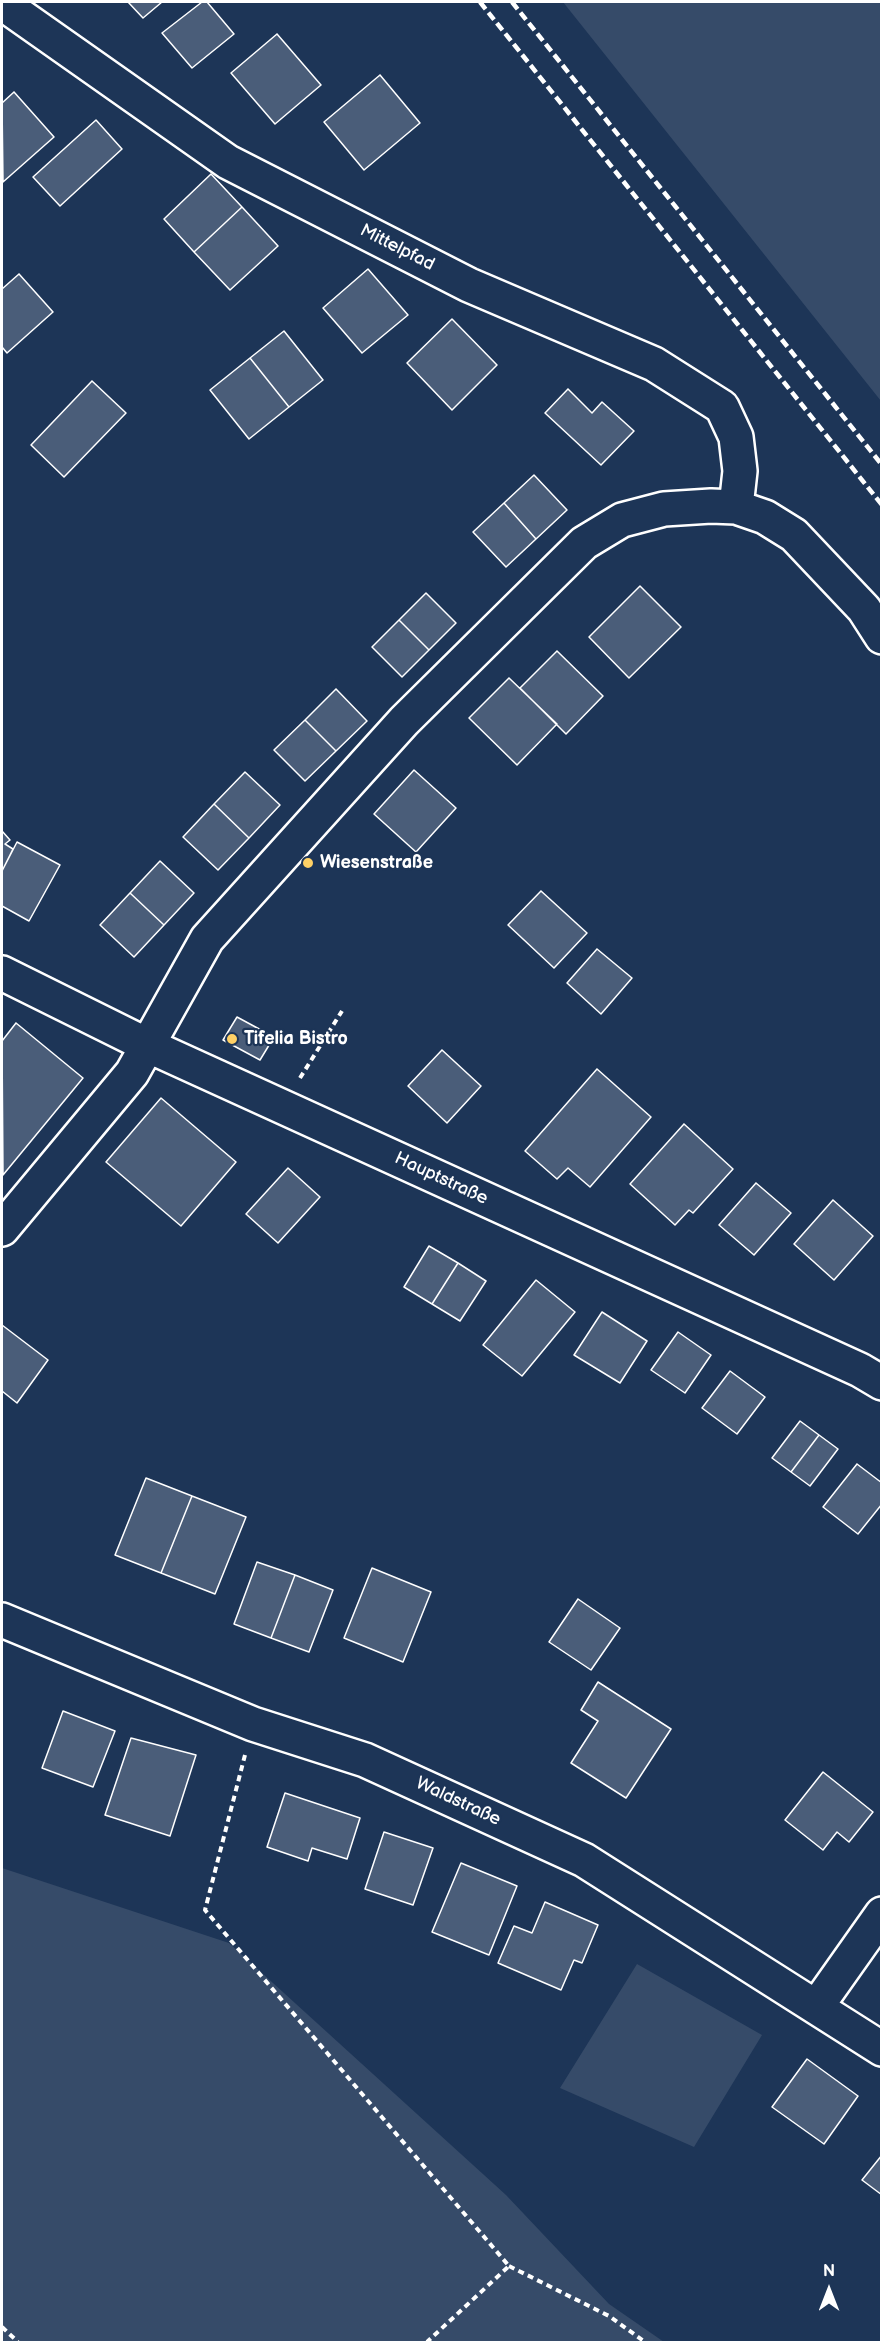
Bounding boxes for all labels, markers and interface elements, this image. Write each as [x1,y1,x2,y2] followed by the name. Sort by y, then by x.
[356,220,438,276] street label: Mittelpfad
[320,852,433,874] place label: Wiesenstraße
[301,856,315,870] marker: Wiesenstraße
[244,1028,348,1050] place label: Tifelia Bistro
[225,1032,239,1046] marker: Tifelia Bistro
[391,1148,491,1210] street label: Hauptstraße
[412,1773,504,1831] street label: Waldstraße
[799,2260,859,2320] north arrow
[823,2262,835,2281] text: N

